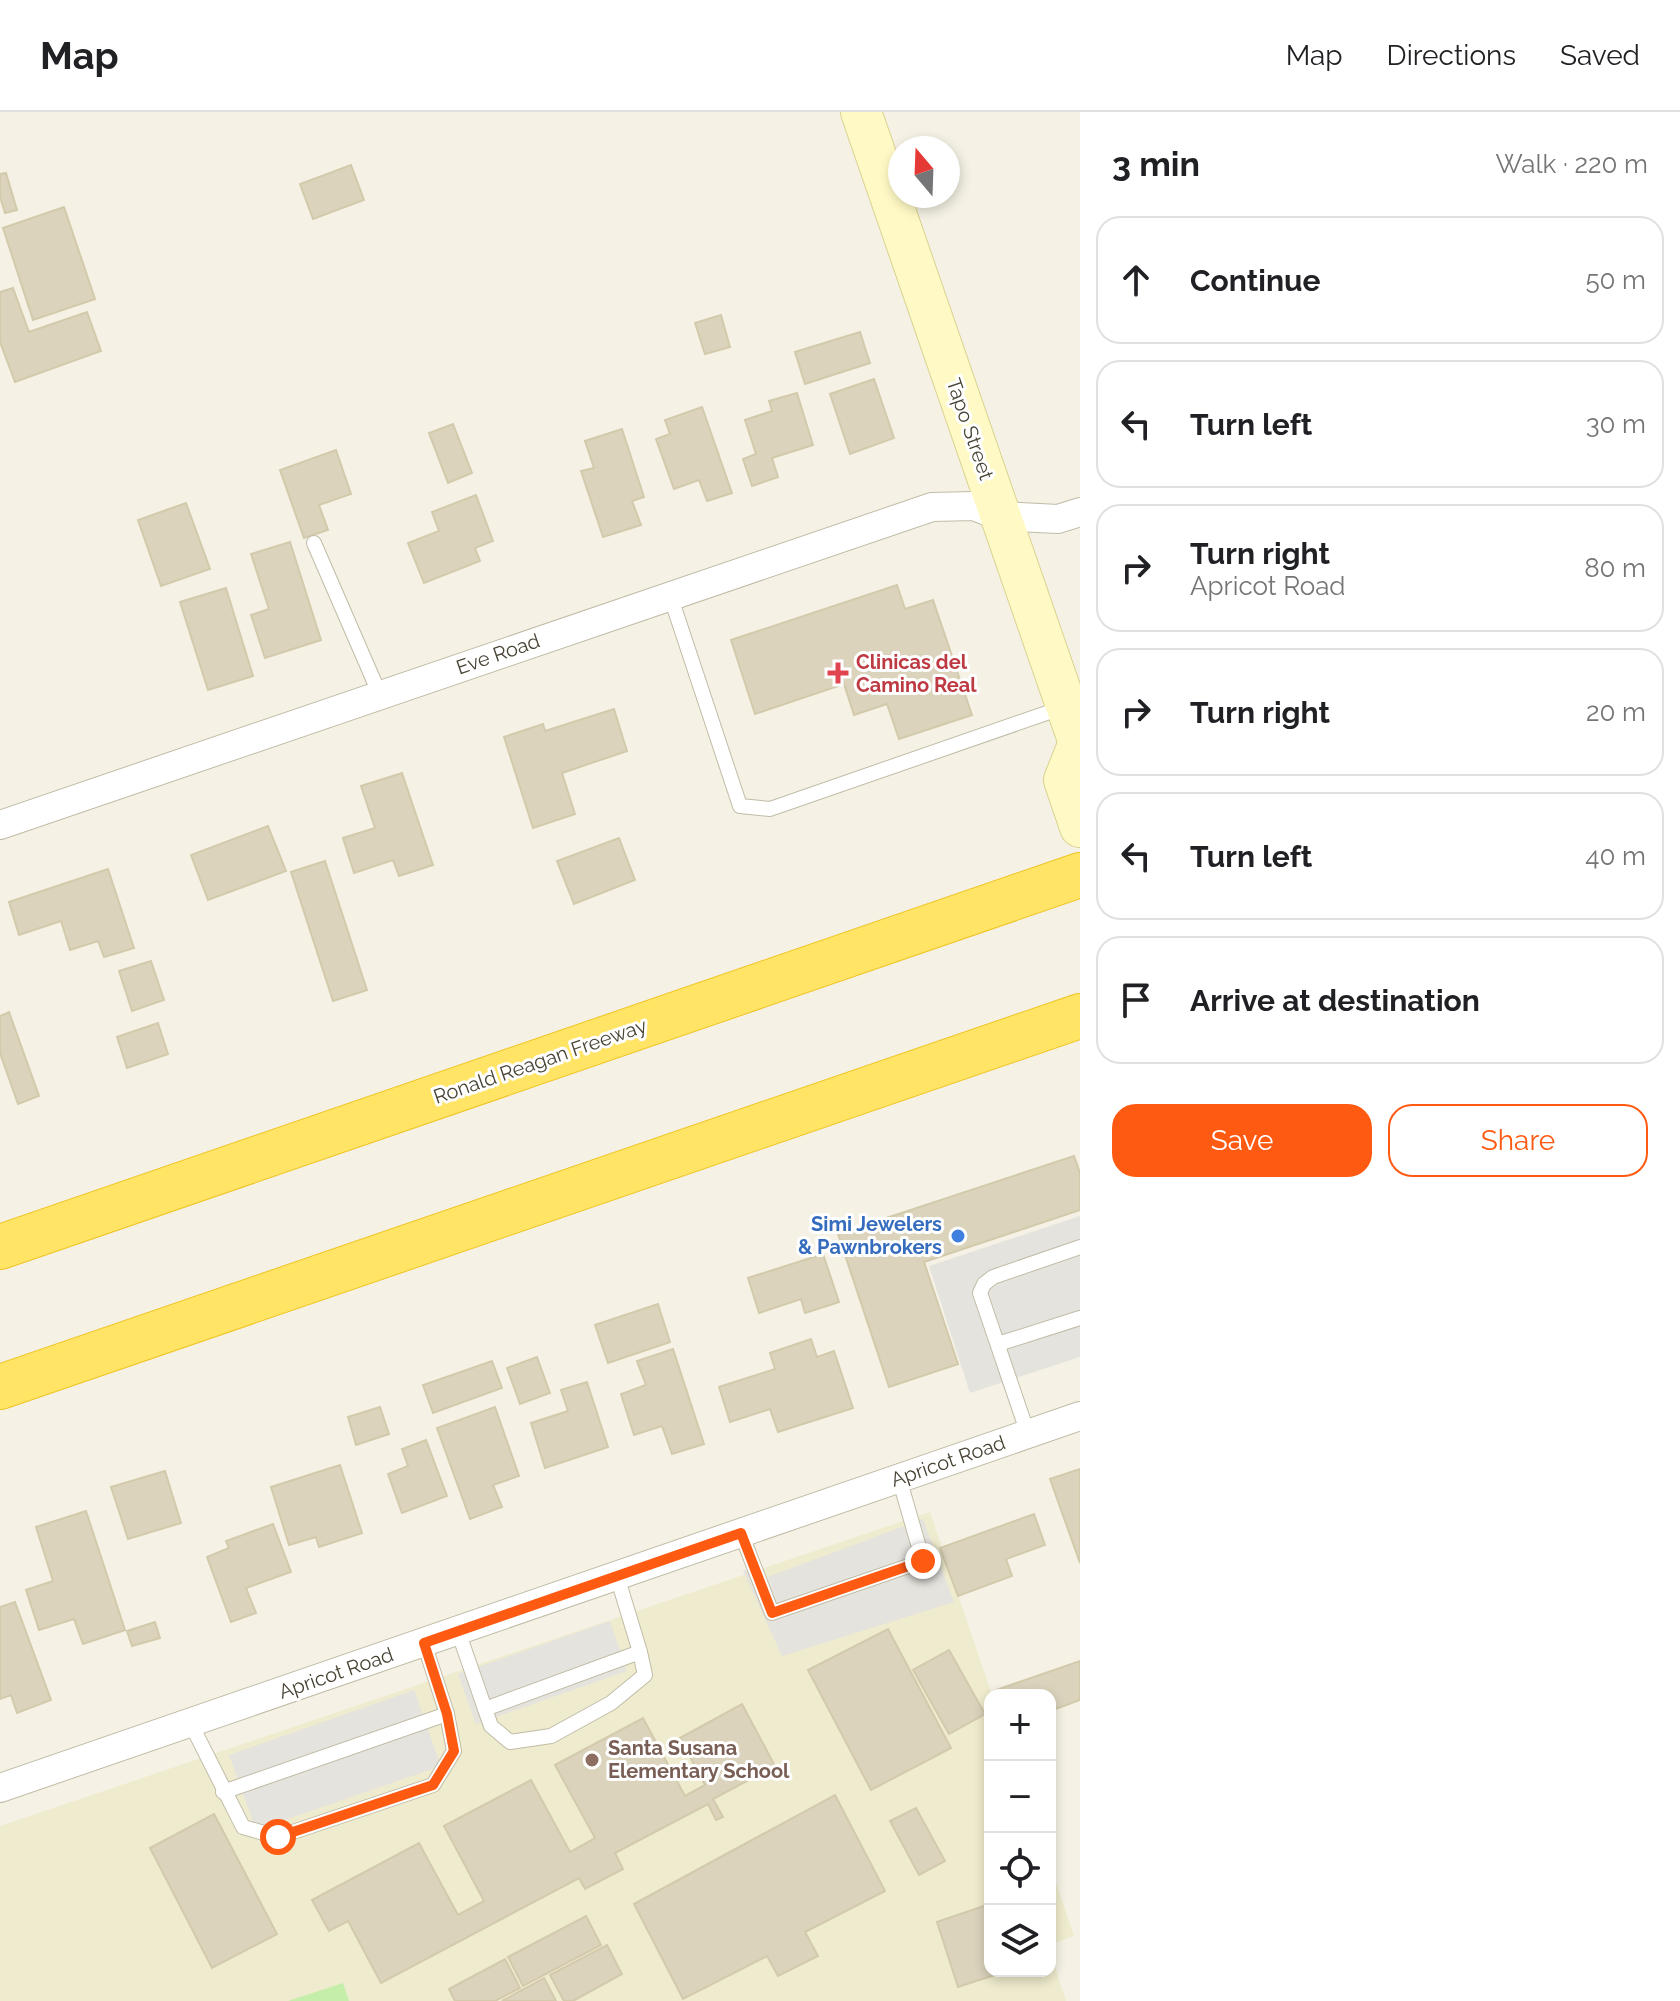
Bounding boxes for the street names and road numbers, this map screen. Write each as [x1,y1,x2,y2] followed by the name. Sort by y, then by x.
[941,375,999,483] street label: Tapo Street
[453,629,543,679] street label: Eve Road
[430,1013,650,1109] street label: Ronald Reagan Freeway
[888,1430,1008,1492] street label: Apricot Road
[276,1642,396,1704] street label: Apricot Road

